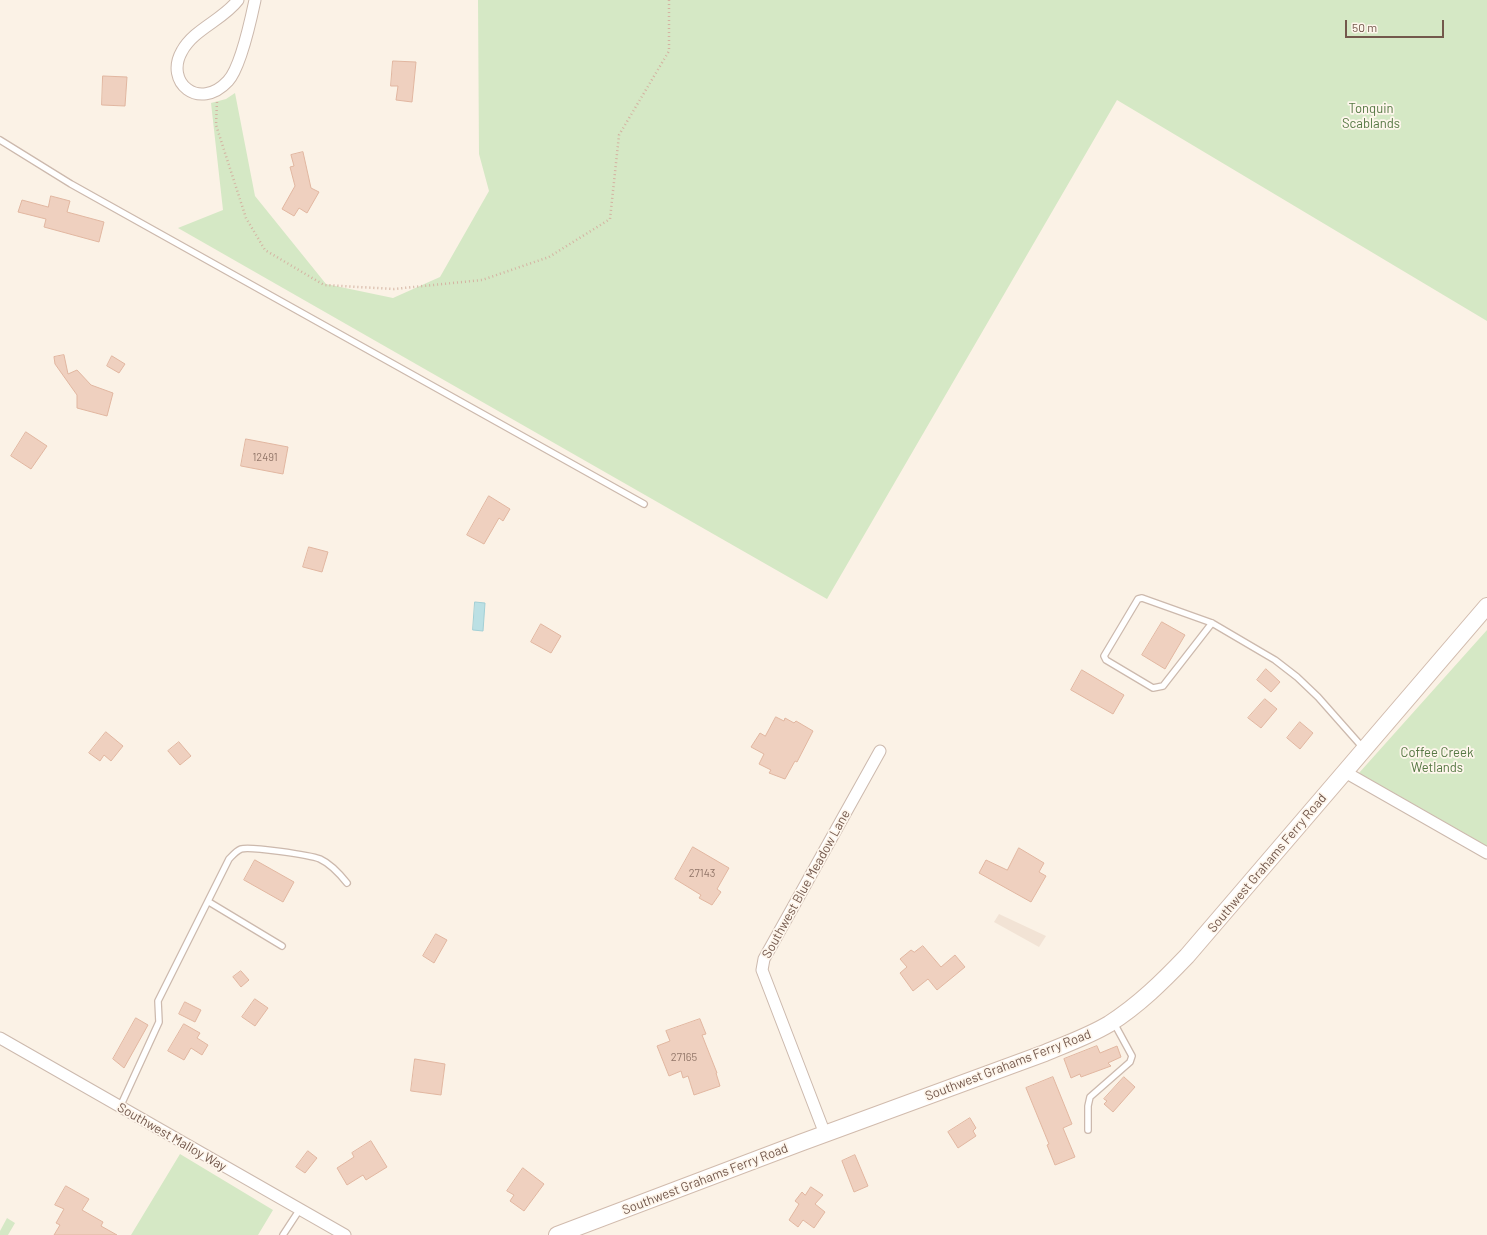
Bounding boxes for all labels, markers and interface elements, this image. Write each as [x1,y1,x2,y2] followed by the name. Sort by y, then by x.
[1347,12,1446,38] scale bar
[1352,20,1377,34] text: 50 m
[1342,101,1400,132] park label: Tonquin Scablands
[252,450,278,464] house number: 12491
[1401,745,1473,776] park label: Coffee Creek Wetlands
[1204,790,1330,936] street label: Southwest Grahams Ferry Road
[759,807,853,961] street label: Southwest Blue Meadow Lane
[689,866,715,880] house number: 27143
[923,1026,1093,1104] street label: Southwest Grahams Ferry Road
[671,1050,697,1064] house number: 27165
[115,1099,229,1175] street label: Southwest Malloy Way
[620,1140,790,1218] street label: Southwest Grahams Ferry Road

